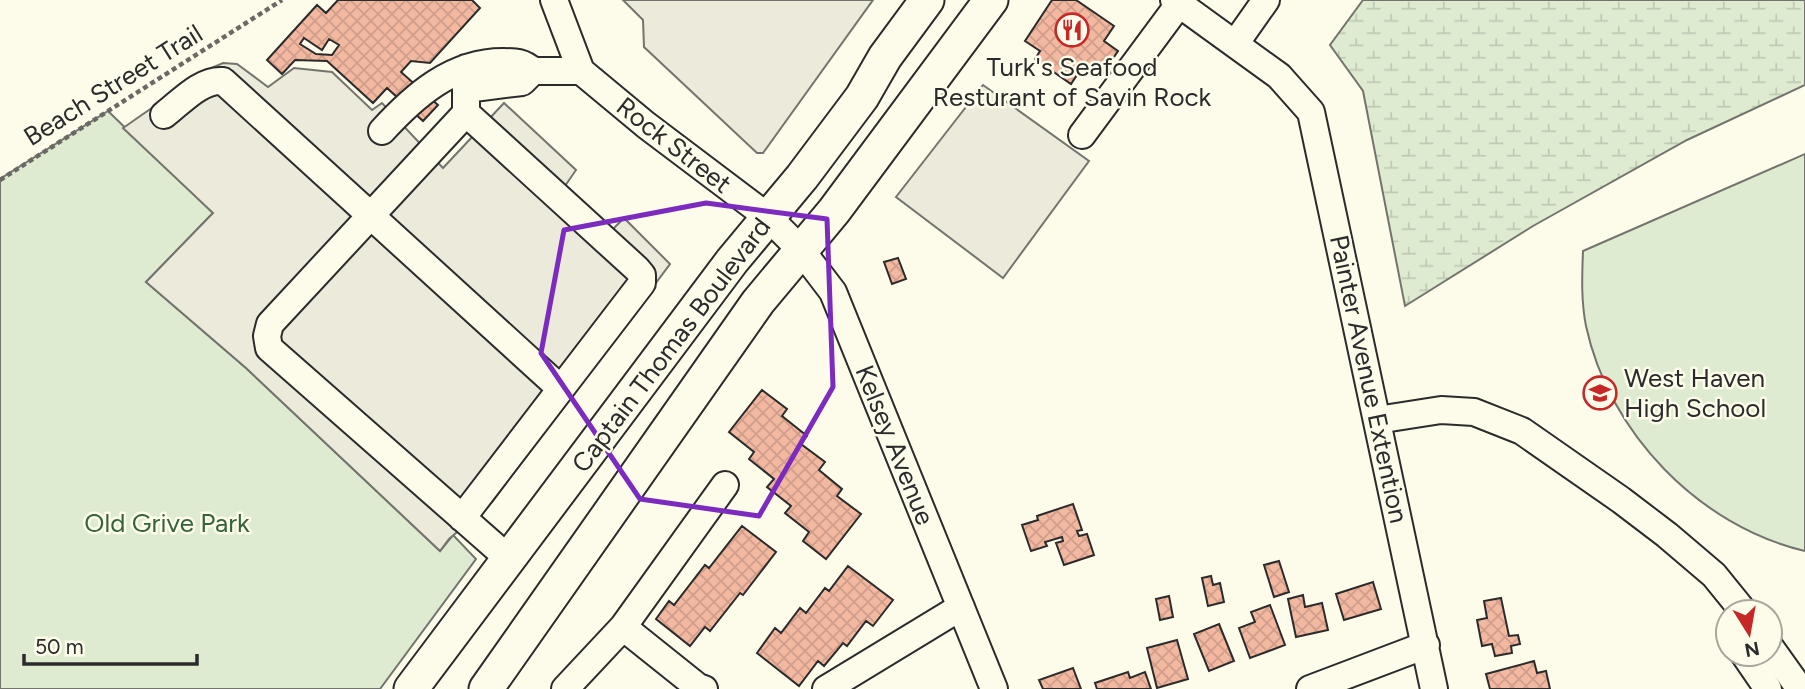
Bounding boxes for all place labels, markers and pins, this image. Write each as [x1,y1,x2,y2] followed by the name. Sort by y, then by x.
[1053,11,1091,49] restaurant icon: Turk's Seafood Resturant of Savin Rock
[933,51,1212,113] place label: Turk's Seafood Resturant of Savin Rock
[1624,362,1766,424] place label: West Haven High School
[1581,374,1619,412] school or university icon: West Haven High School

